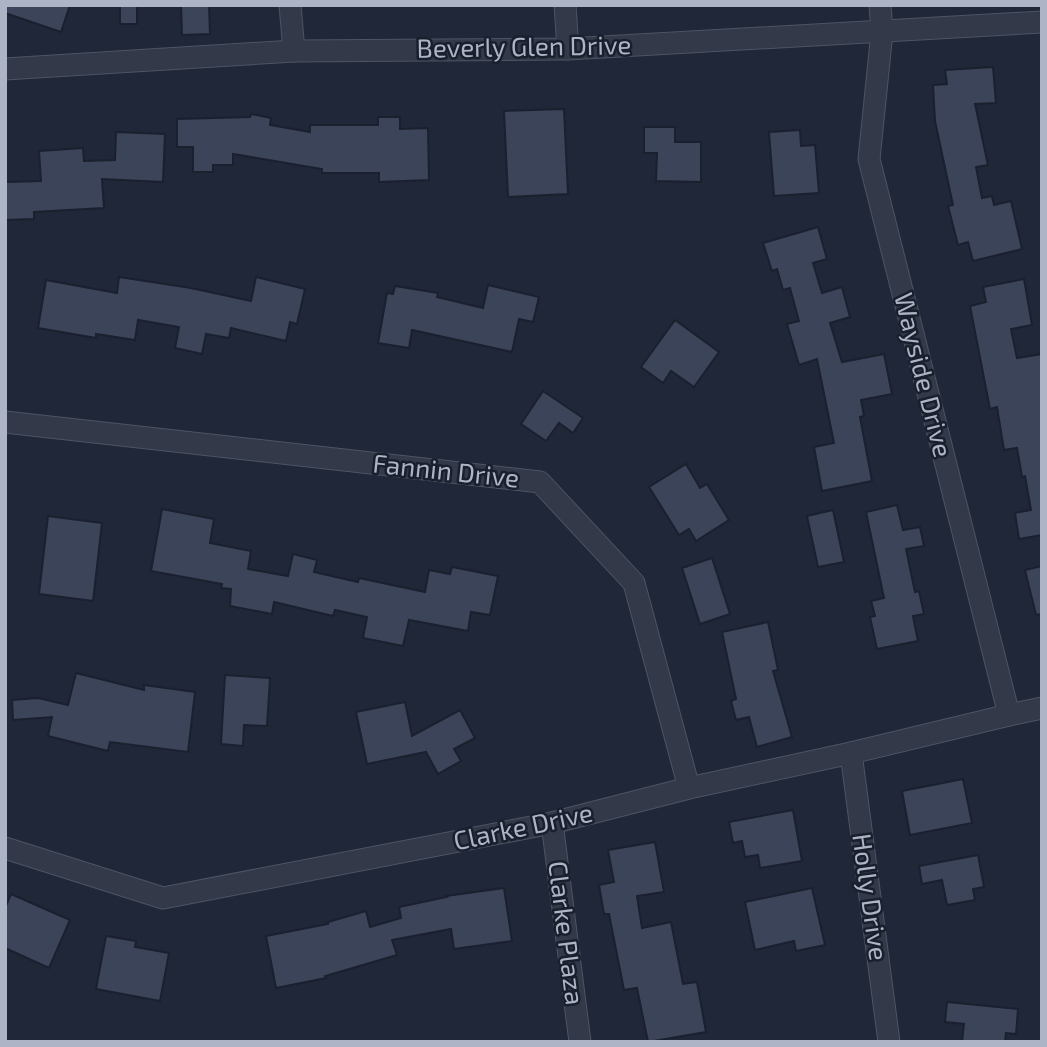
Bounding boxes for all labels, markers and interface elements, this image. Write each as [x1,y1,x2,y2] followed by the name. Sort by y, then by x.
[416,28,632,63] street label: Beverly Glen Drive
[889,289,960,460] street label: Wayside Drive
[371,446,521,493] street label: Fannin Drive
[450,796,595,855] street label: Clarke Drive
[847,831,896,962] street label: Holly Drive
[543,859,592,1007] street label: Clarke Plaza

